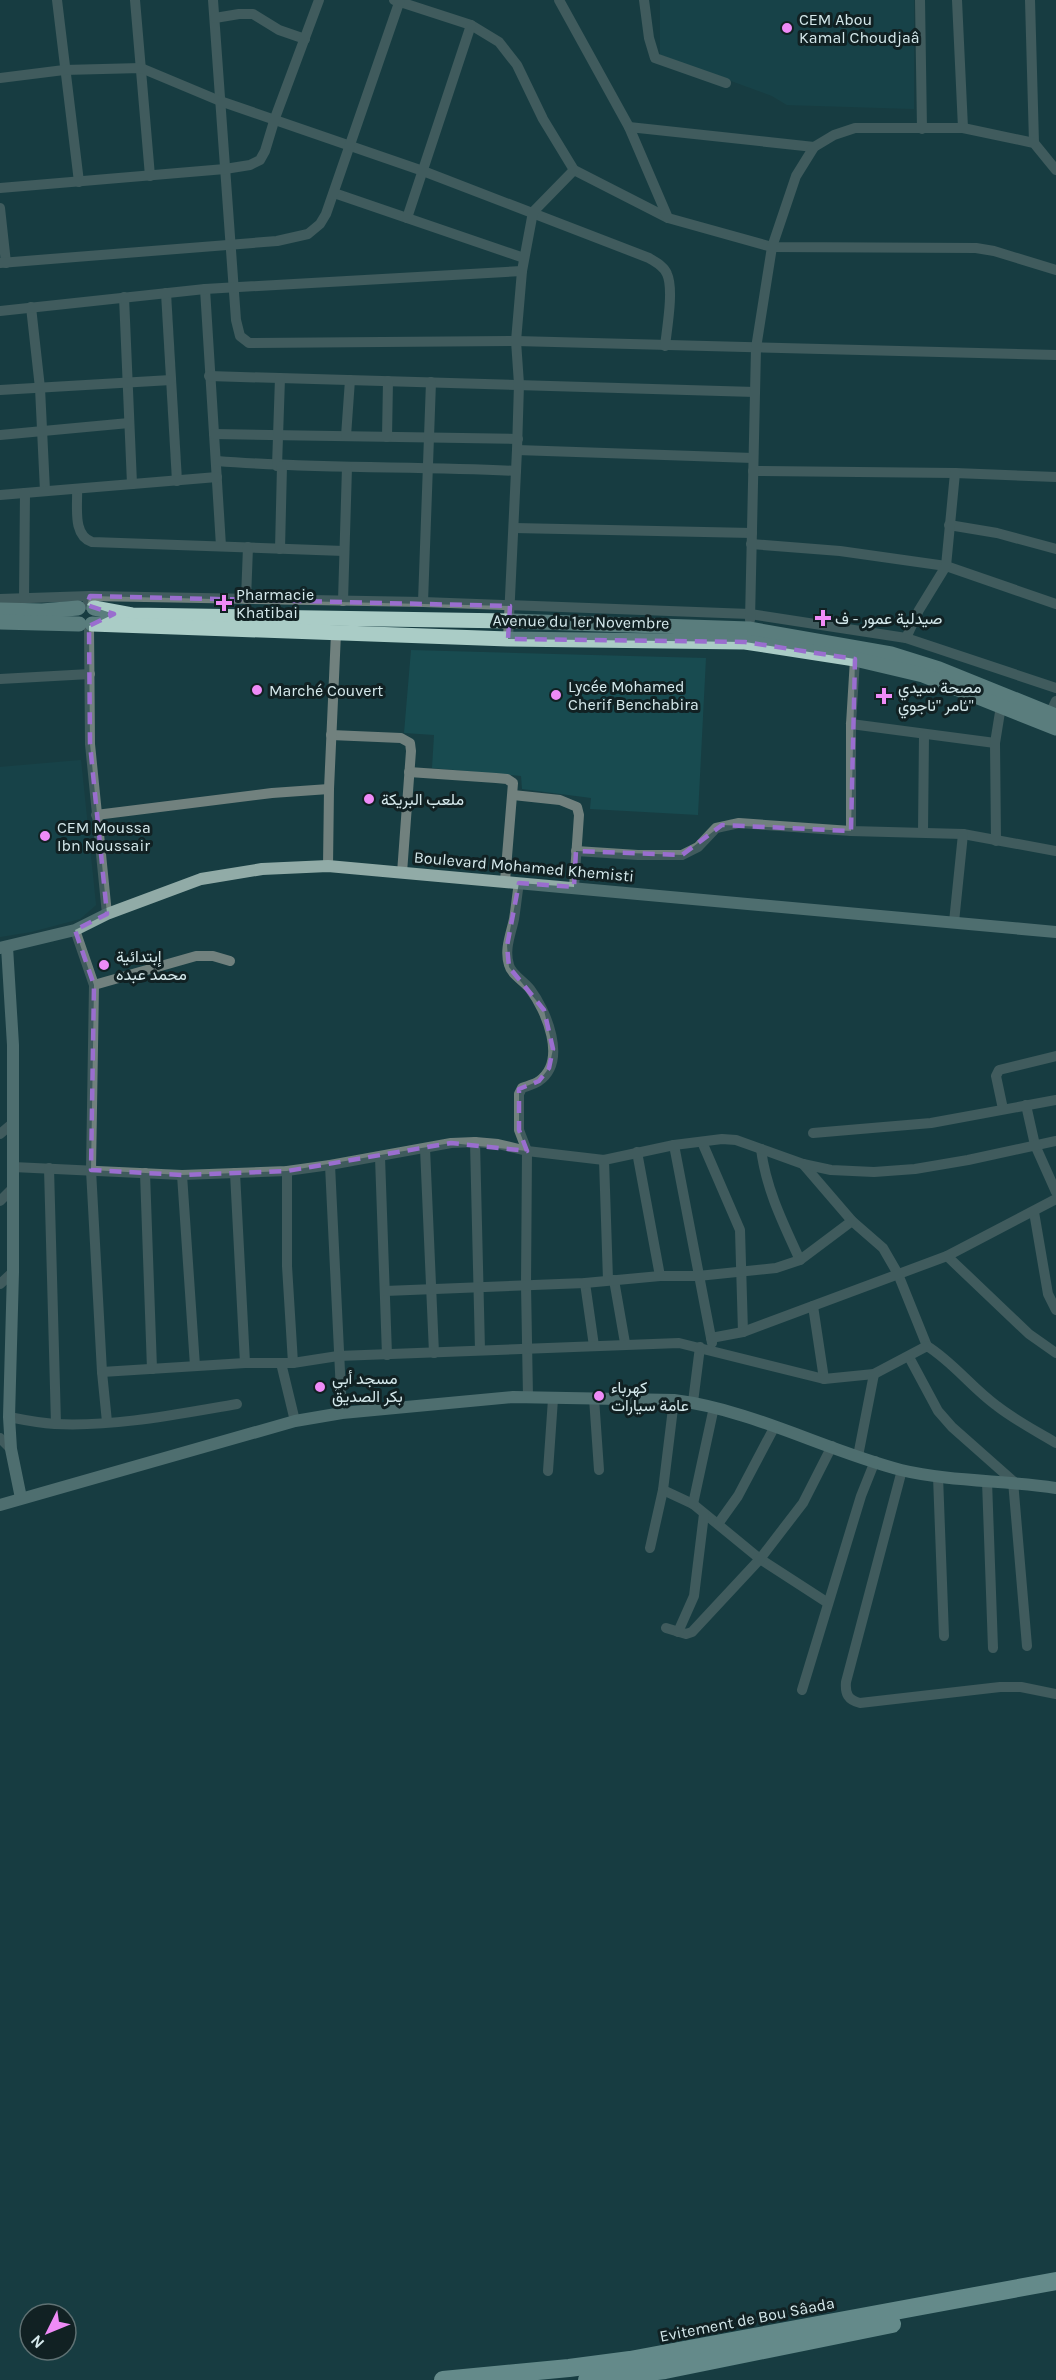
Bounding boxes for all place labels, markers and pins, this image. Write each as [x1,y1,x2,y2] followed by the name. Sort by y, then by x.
[799,10,920,47] place label: CEM Abou Kamal Choudjaâ
[780,21,794,35] marker: CEM Abou Kamal Choudjaâ
[236,585,314,622] place label: Pharmacie Khatibai
[217,596,231,610] marker: Pharmacie Khatibai
[835,609,942,629] place label: صيدلية عمور - ف
[816,611,830,625] marker: صيدلية عمور - ف
[568,677,699,714] place label: Lycée Mohamed Cherif Benchabira
[898,678,982,719] place label: مصحة سيدي ثامر "ناجوي"
[269,681,383,700] place label: Marché Couvert
[250,683,264,697] marker: Marché Couvert
[875,687,893,705] marker: مصحة سيدي ثامر "ناجوي"
[549,688,563,702] marker: Lycée Mohamed Cherif Benchabira
[381,790,464,810] place label: ملعب البريكة
[362,792,376,806] marker: ملعب البريكة
[57,818,151,855] place label: CEM Moussa Ibn Noussair
[38,829,52,843] marker: CEM Moussa Ibn Noussair
[116,947,187,984] place label: إبتدائية محمد عبده
[97,958,111,972] marker: إبتدائية محمد عبده
[332,1369,403,1407] place label: مسجد أبي بكر الصديق
[611,1378,689,1416] place label: كهرباء عامة سيارات
[313,1380,327,1394] marker: مسجد أبي بكر الصديق
[592,1389,606,1403] marker: كهرباء عامة سيارات

